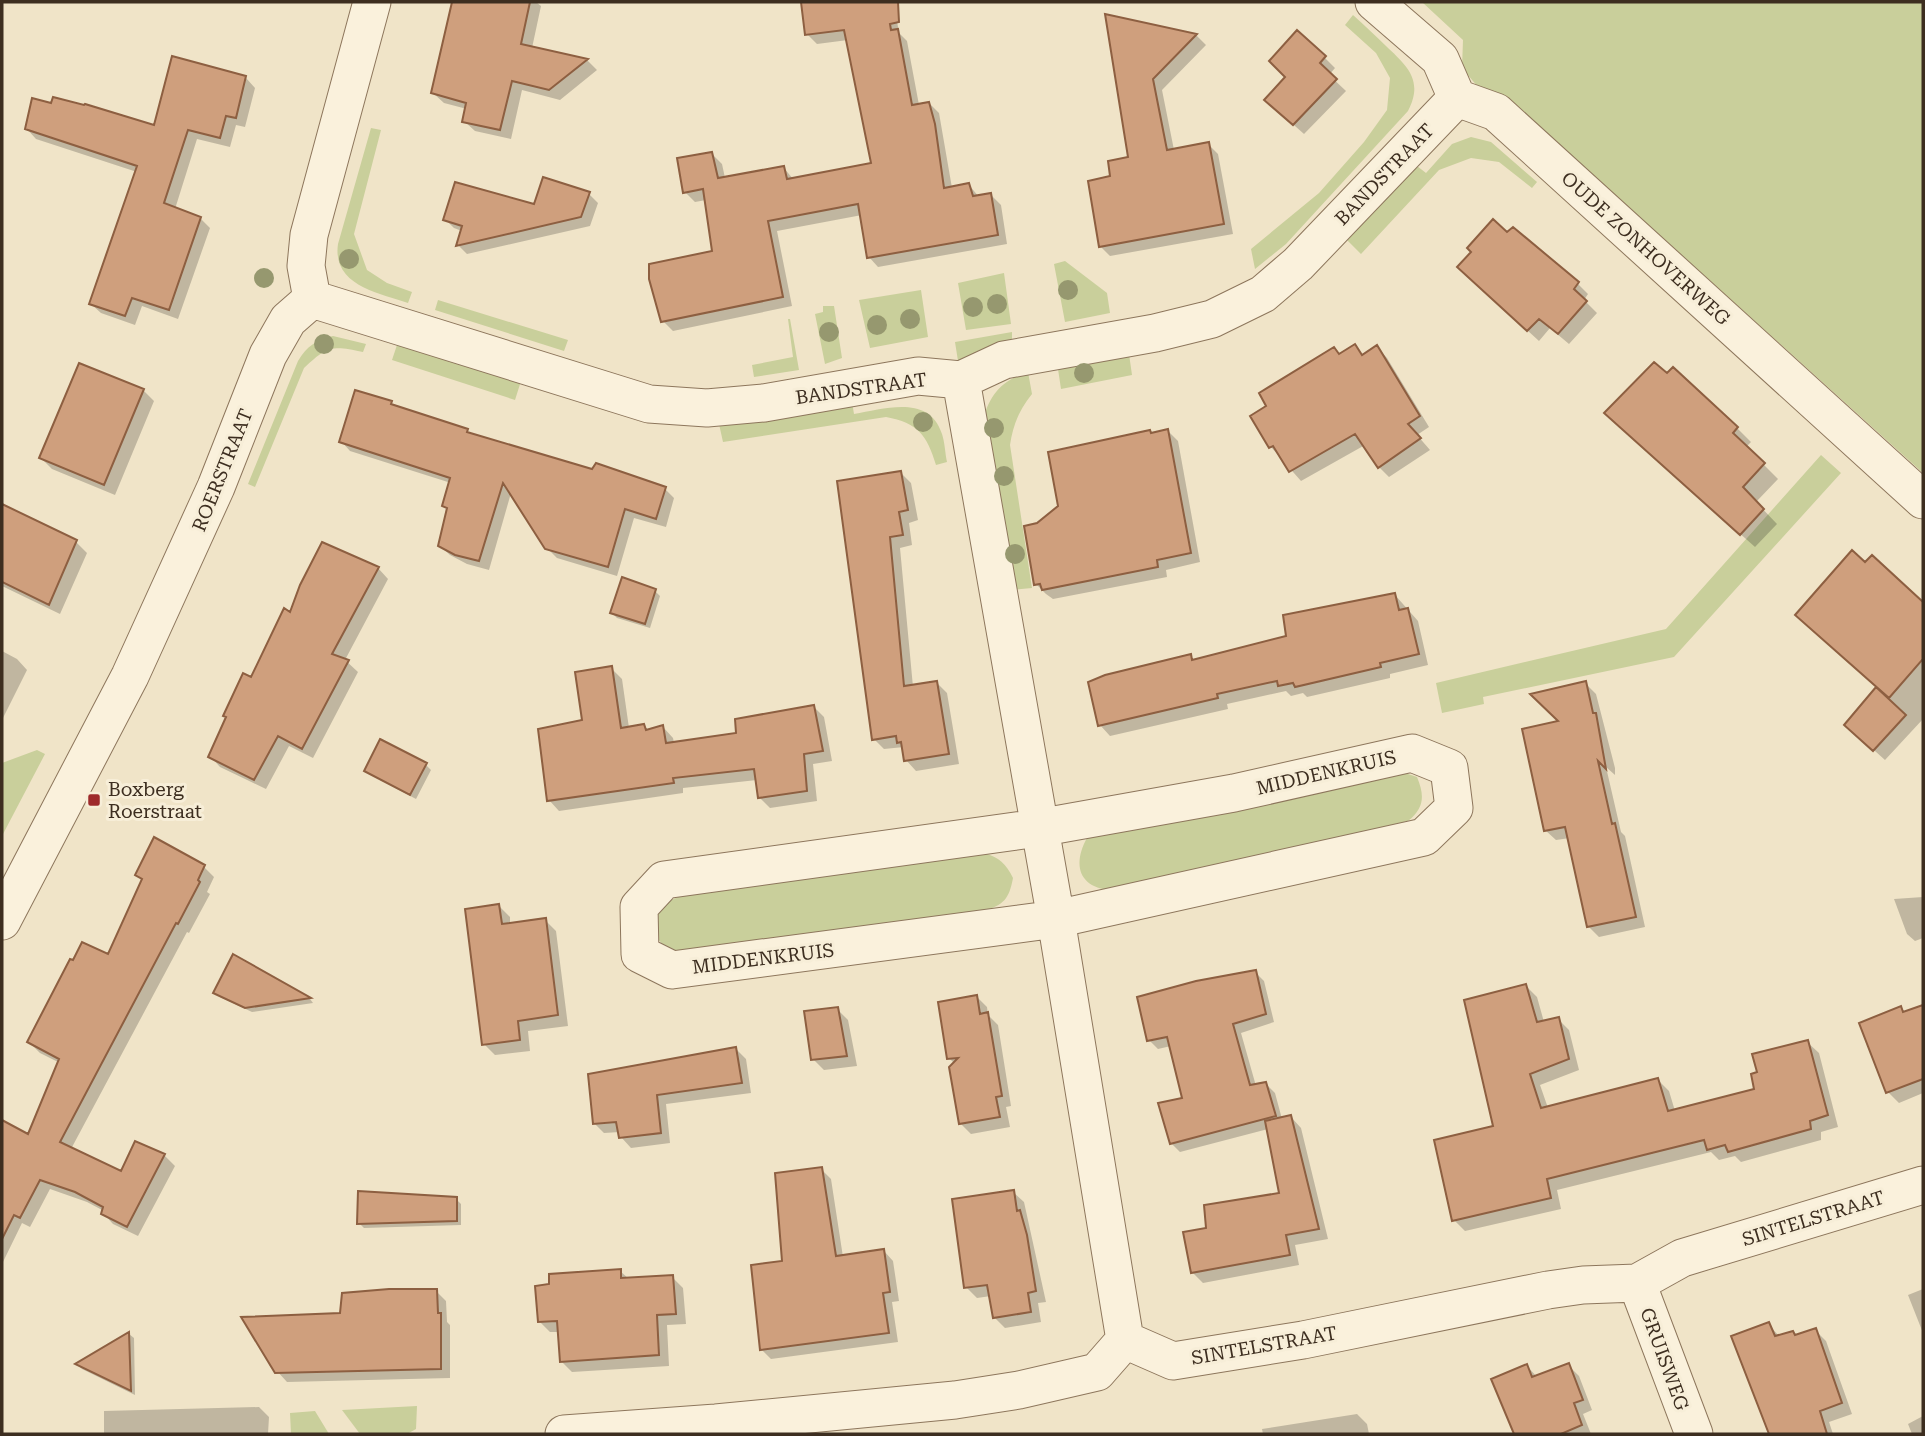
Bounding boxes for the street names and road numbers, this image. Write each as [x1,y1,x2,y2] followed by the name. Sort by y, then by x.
[1330,119,1439,230] street label: BANDSTRAAT
[1557,167,1735,330] street label: OUDE ZONHOVERWEG
[794,368,928,409] street label: BANDSTRAAT
[187,405,258,535] street label: ROERSTRAAT
[1254,745,1398,800] street label: MIDDENKRUIS
[691,938,835,979] street label: MIDDENKRUIS
[1739,1186,1887,1251] street label: SINTELSTRAAT
[1635,1305,1694,1414] street label: GRUISWEG
[1189,1321,1339,1370] street label: SINTELSTRAAT

